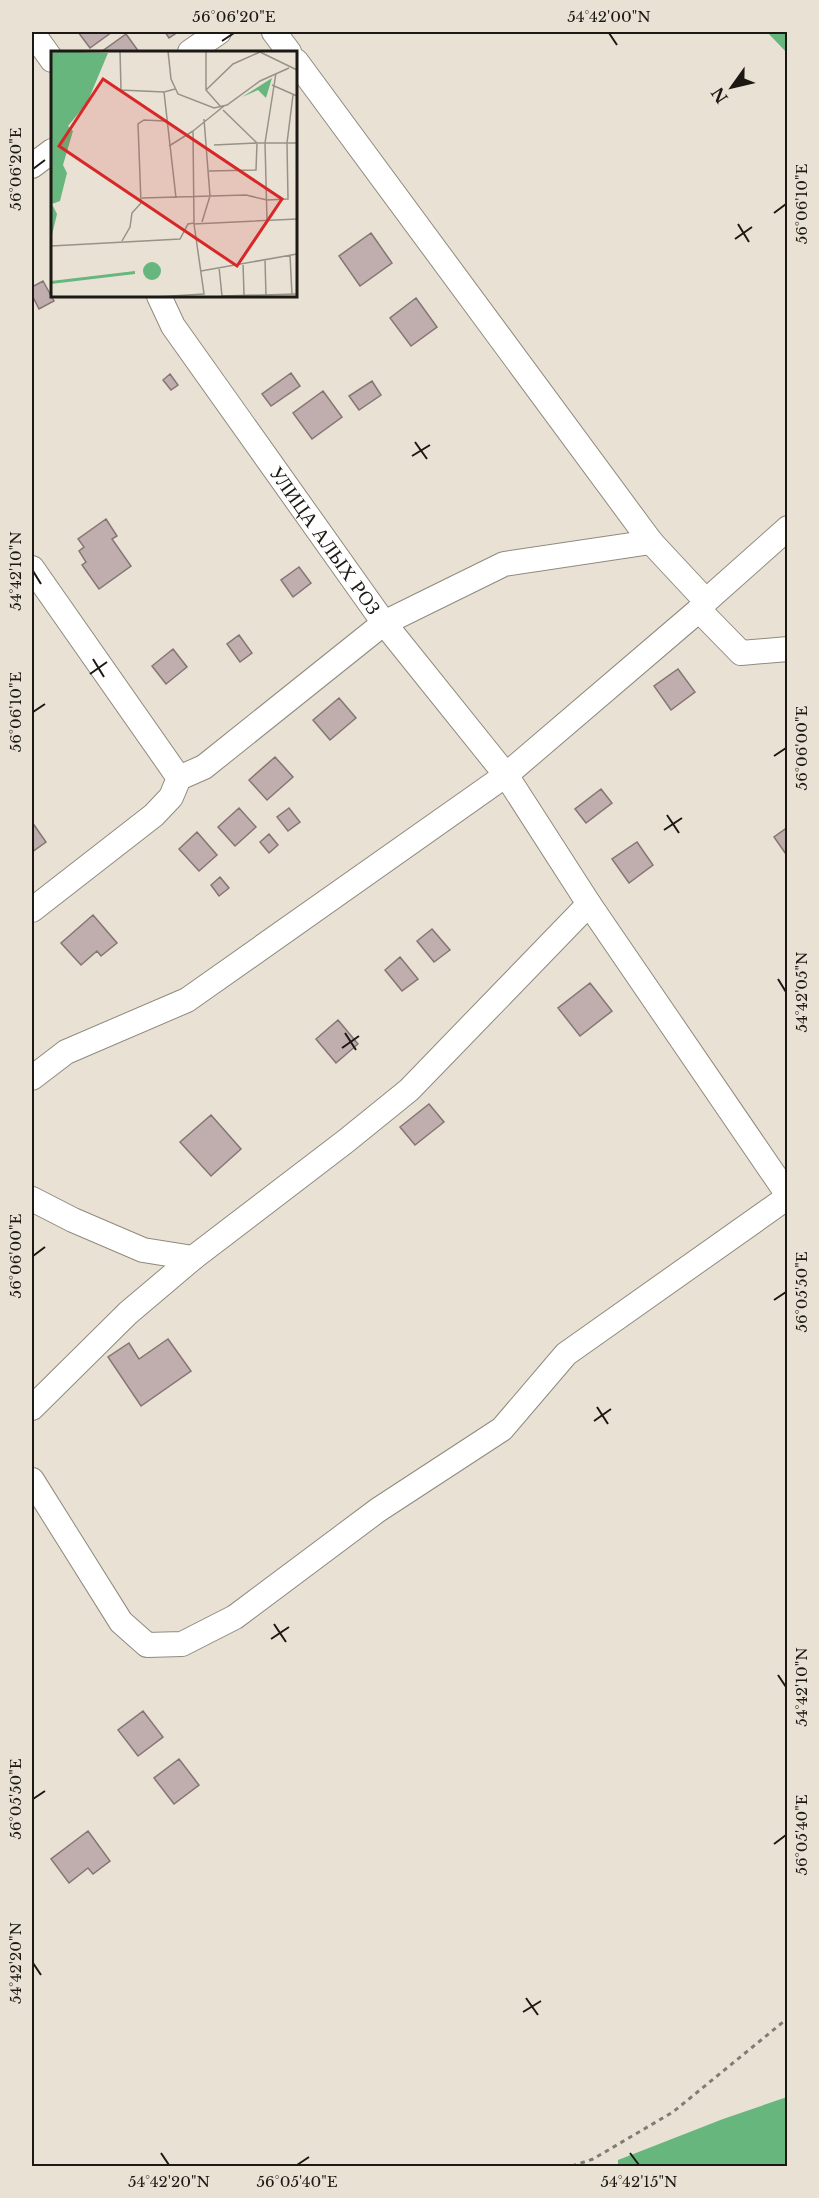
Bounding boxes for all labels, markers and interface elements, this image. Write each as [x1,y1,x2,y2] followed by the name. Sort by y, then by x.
[192,7,276,26] text: 56°06'20"E
[567,7,651,26] text: 54°42'00"N
[51,51,297,297] inset map
[702,57,762,117] north arrow
[707,84,732,107] text: N
[6,127,25,211] text: 56°06'20"E
[792,164,811,244] text: 56°06'10"E
[264,462,386,619] street label: УЛИЦА АЛЫХ РОЗ
[6,531,25,611] text: 54°42'10"N
[6,672,25,752] text: 56°06'10"E
[792,706,811,790] text: 56°06'00"E
[792,951,811,1033] text: 54°42'05"N
[6,1214,25,1298] text: 56°06'00"E
[792,1251,811,1333] text: 56°05'50"E
[792,1647,811,1727] text: 54°42'10"N
[6,1758,25,1840] text: 56°05'50"E
[792,1794,811,1876] text: 56°05'40"E
[6,1922,25,2004] text: 54°42'20"N
[128,2172,210,2191] text: 54°42'20"N
[256,2172,338,2191] text: 56°05'40"E
[600,2172,678,2191] text: 54°42'15"N

